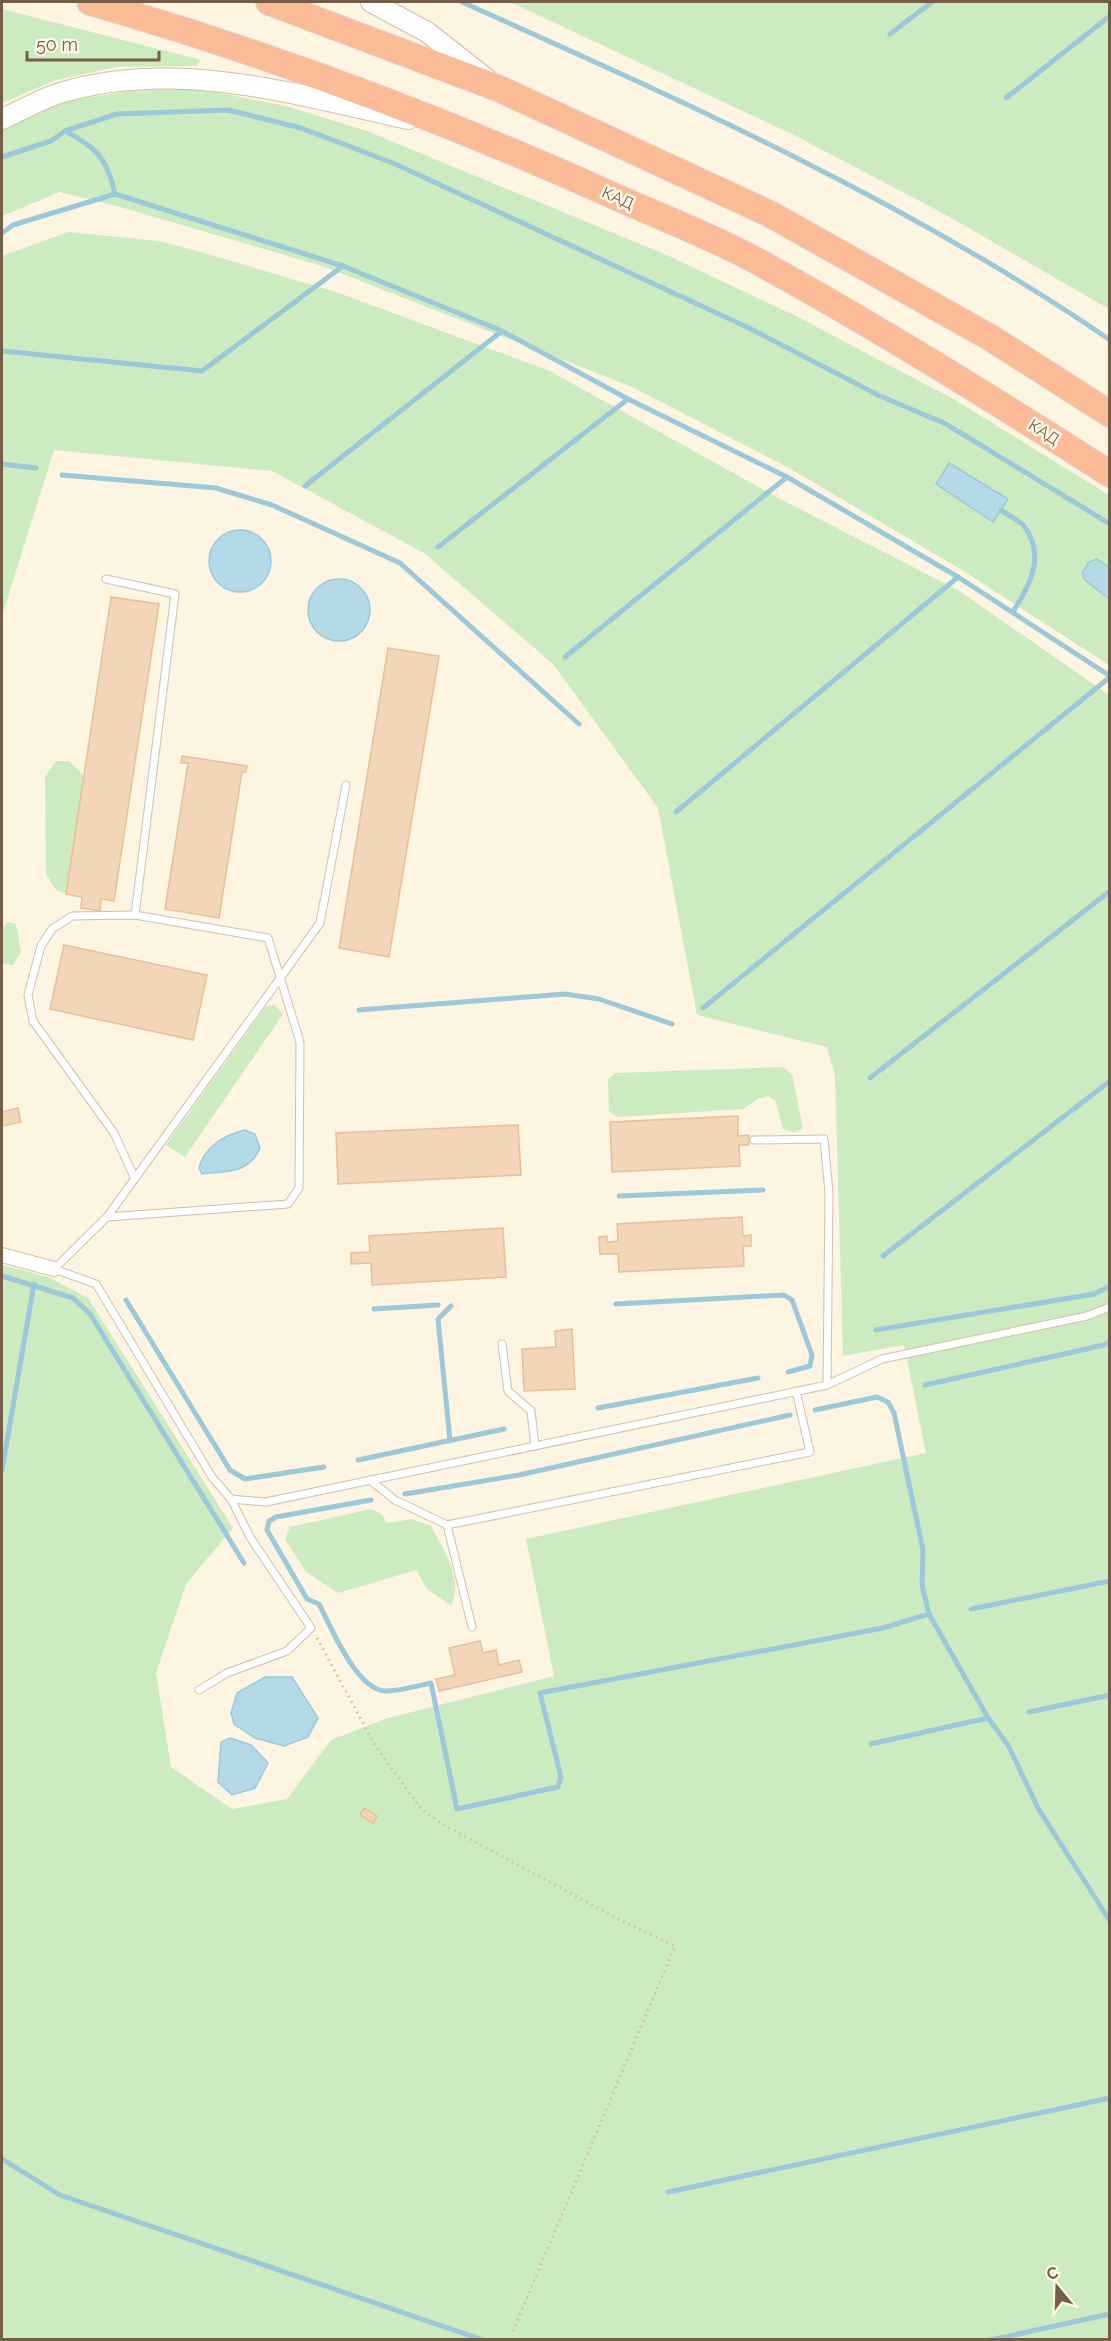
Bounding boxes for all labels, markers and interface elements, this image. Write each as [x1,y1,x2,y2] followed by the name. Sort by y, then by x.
[27,24,159,62] scale bar
[36,34,78,55] text: 50 m
[599,183,637,213] street label: КАД
[1025,415,1063,449] street label: КАД
[1027,2257,1087,2317] north arrow
[1044,2263,1061,2284] text: С

